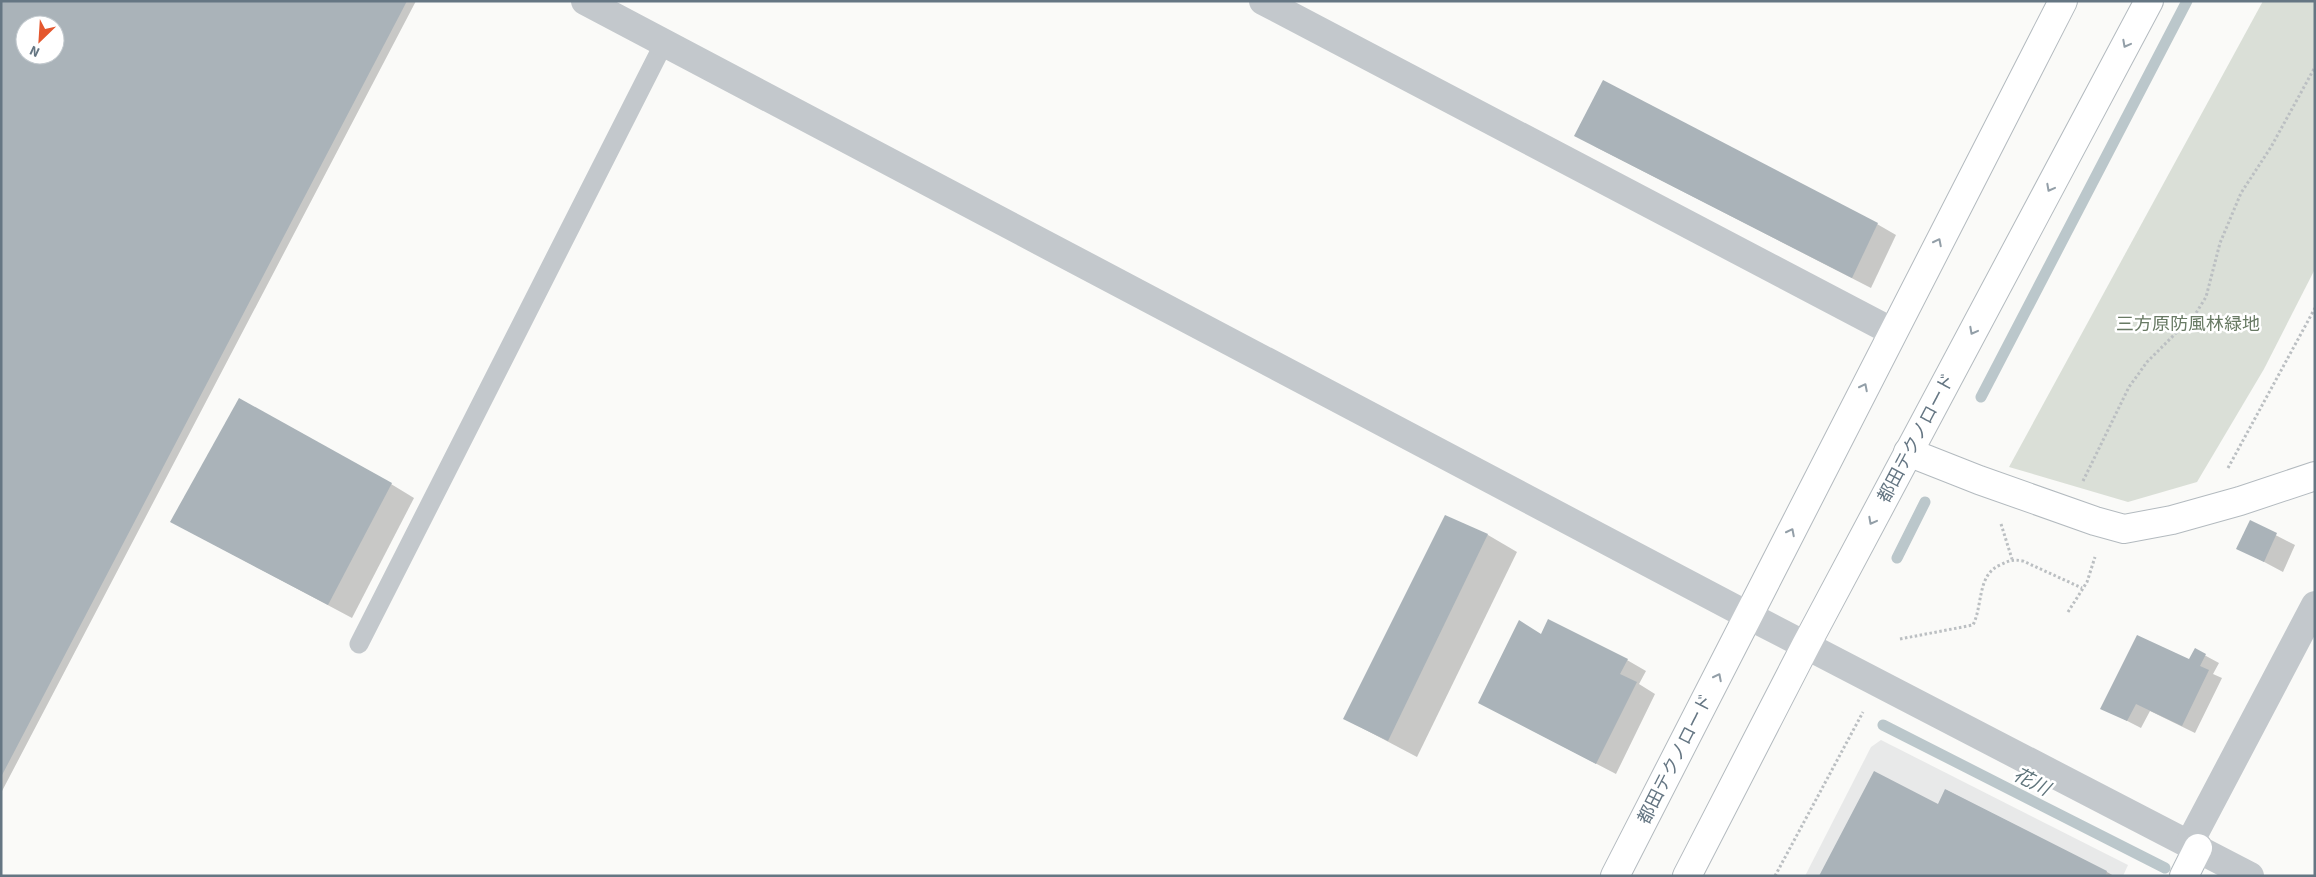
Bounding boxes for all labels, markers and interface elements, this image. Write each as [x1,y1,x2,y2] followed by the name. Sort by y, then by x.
[15,15,65,65] north arrow
[2122,39,2132,48] one-way arrow
[26,40,43,62] text: N
[2046,182,2056,191] one-way arrow
[1932,238,1942,247] one-way arrow
[2116,312,2260,337] park label: 三方原防風林緑地
[1969,326,1979,335] one-way arrow
[1872,369,1961,507] street label: 都田テクノロード
[1858,383,1868,392] one-way arrow
[1868,516,1878,525] one-way arrow
[1785,528,1795,537] one-way arrow
[1712,673,1722,682] one-way arrow
[1632,690,1719,829] street label: 都田テクノロード
[2008,762,2056,804] water label: 花川

